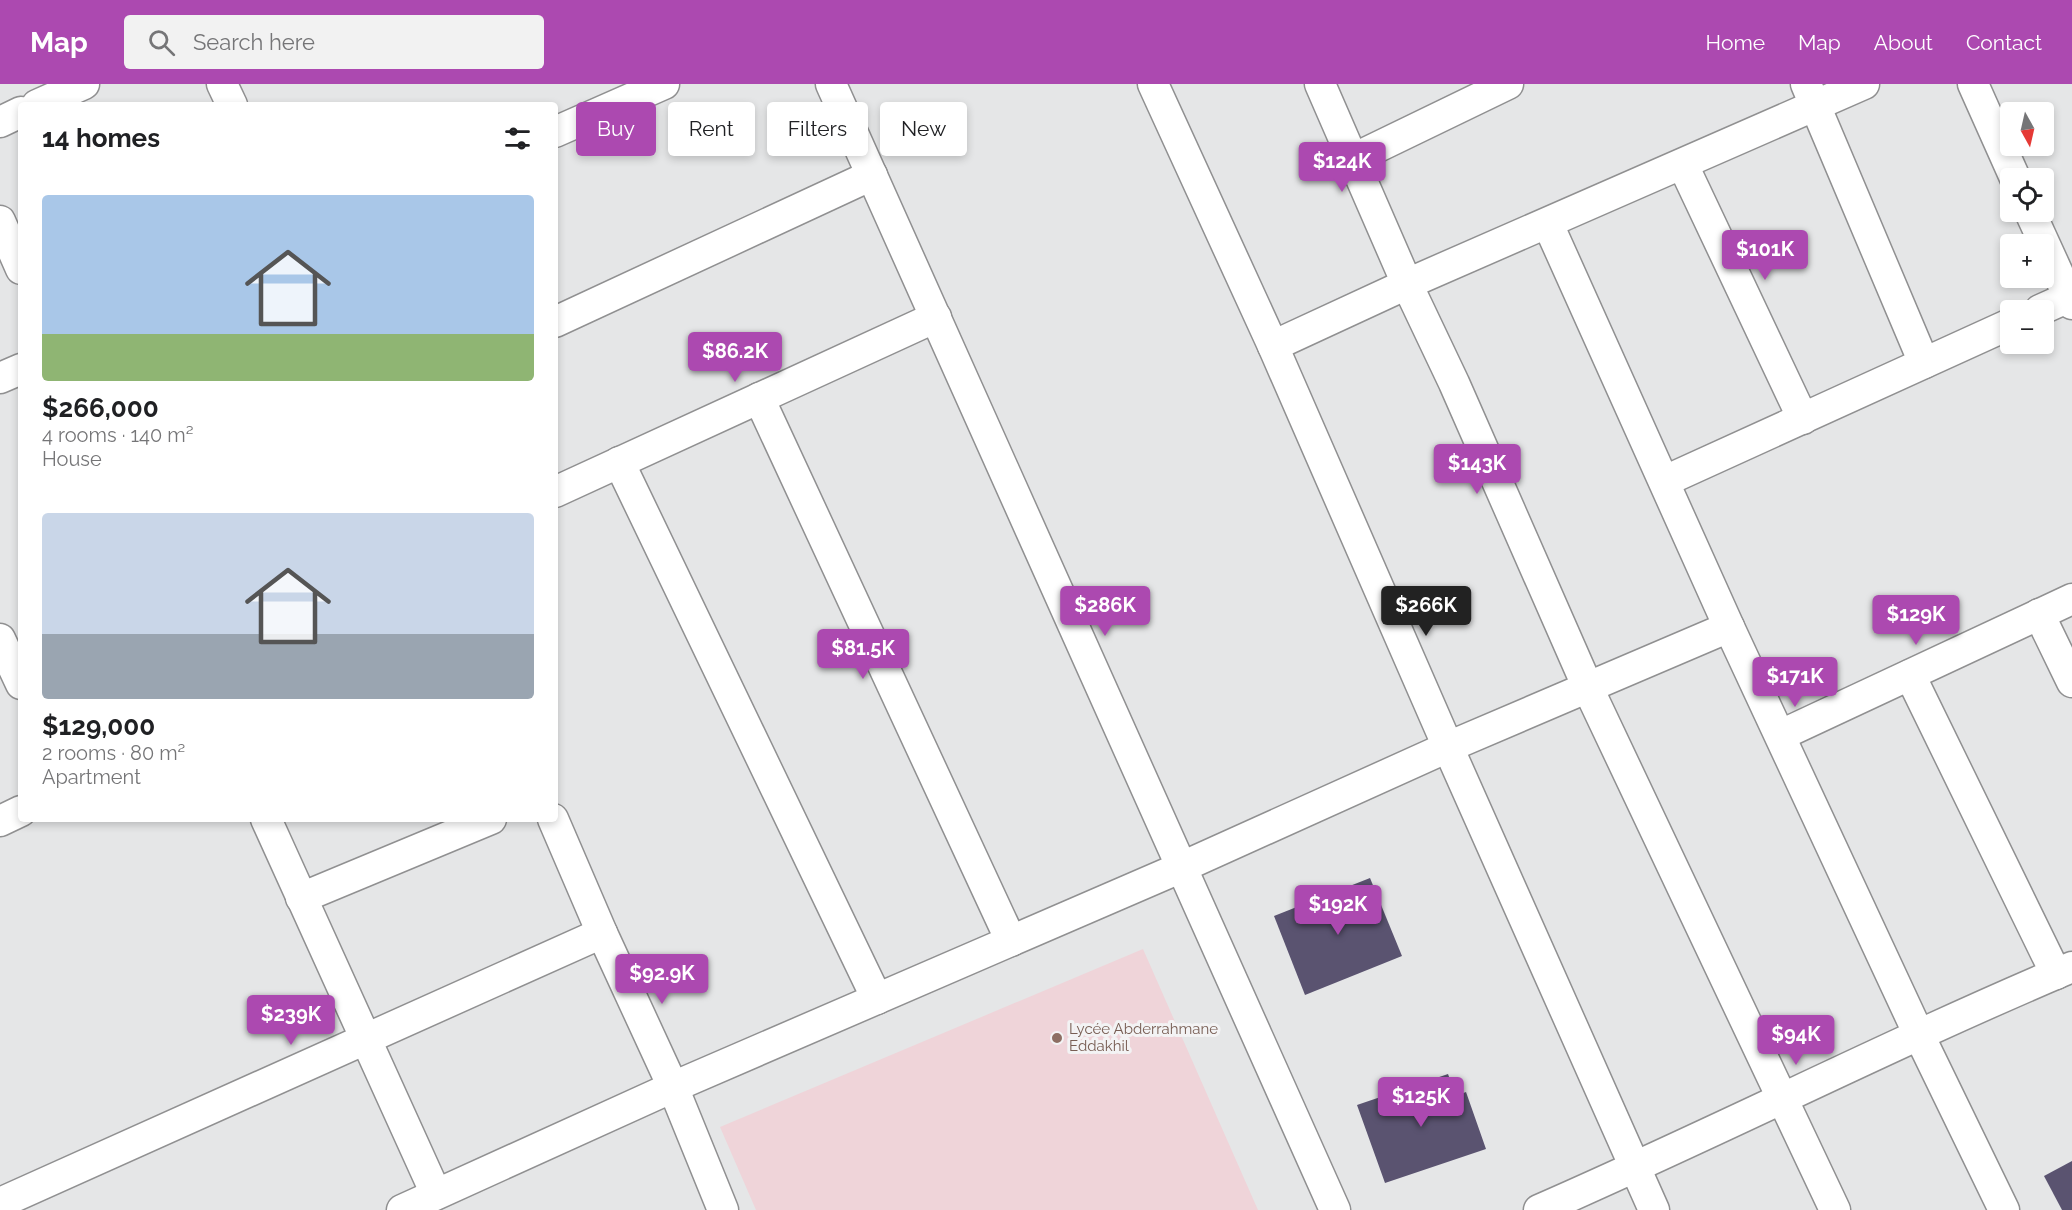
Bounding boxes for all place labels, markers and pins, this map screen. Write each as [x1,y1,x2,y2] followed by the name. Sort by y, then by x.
[1300,142,1384,193] pin: $124K
[1723,230,1807,281] pin: $101K
[686,332,784,383] pin: $86.2K
[1435,444,1519,495] pin: $143K
[1063,586,1147,637] pin: $286K
[1384,586,1468,637] pin: $266K
[1874,595,1958,646] pin: $129K
[814,629,912,680] pin: $81.5K
[1753,657,1837,708] pin: $171K
[1296,885,1380,936] pin: $192K
[613,954,711,1005] pin: $92.9K
[249,995,333,1046] pin: $239K
[1760,1015,1832,1066] pin: $94K
[1069,1020,1218,1055] place label: Lycée Abderrahmane Eddakhil
[1050,1031,1064,1045] marker: Lycée Abderrahmane Eddakhil
[1379,1077,1463,1128] pin: $125K

